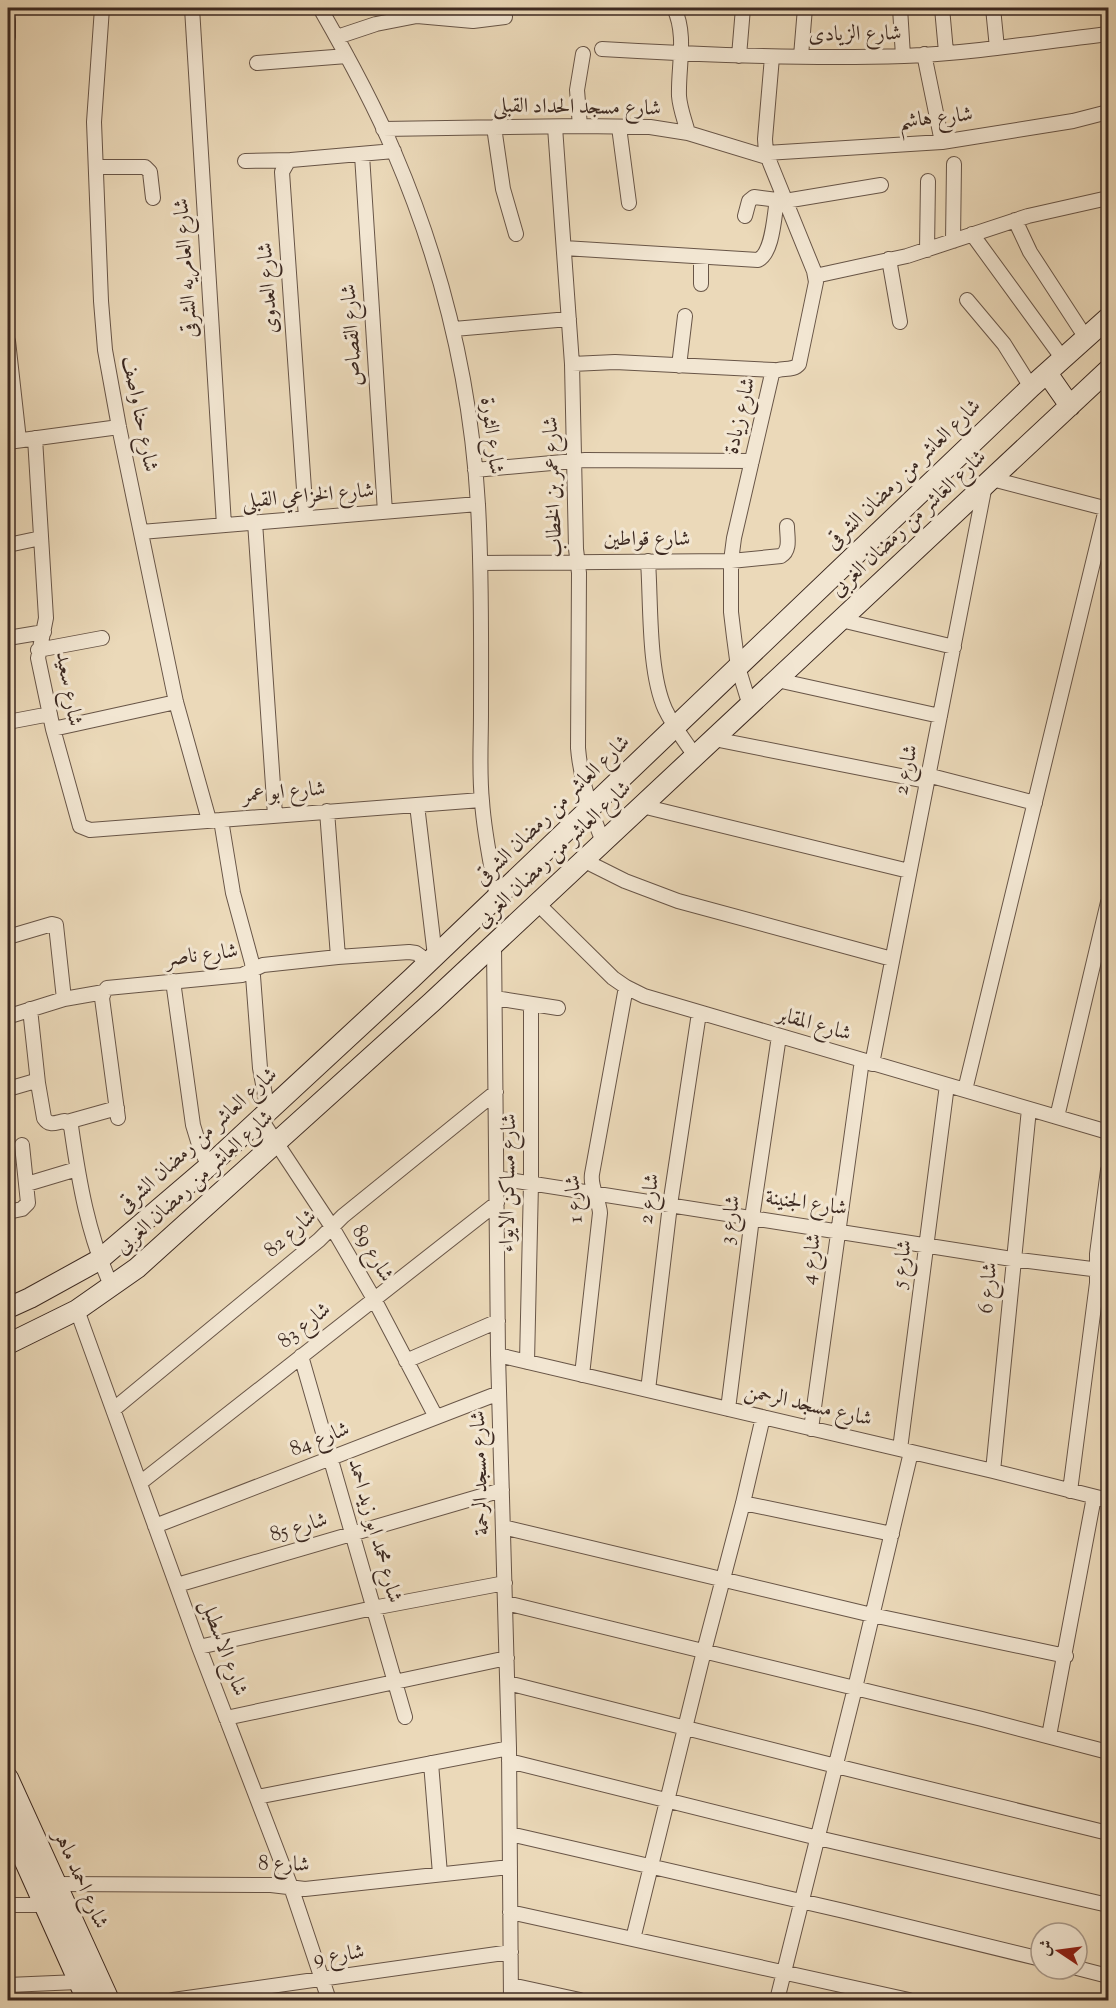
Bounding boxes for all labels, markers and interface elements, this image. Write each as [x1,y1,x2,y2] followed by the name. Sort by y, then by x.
[808,19,902,52] street label: شارع الزيادى
[493,92,661,125] street label: شارع مسجد الحداد القبلى
[897,100,975,142] street label: شارع هاشم
[167,197,208,339] street label: شارع العامريه الشرقى
[251,241,288,335] street label: شارع العدوى
[334,283,373,387] street label: شارع القصاص
[112,353,165,475] street label: شارع حنا واصف
[718,375,765,458] street label: شارع زيادة
[819,393,989,558] street label: شارع العاشر من رمضان الشرقى
[470,396,511,476] street label: شارع الثورة
[537,416,572,558] street label: شارع عمر بن الخطاب
[824,444,994,605] street label: شارع العاشر من رمضان الغربى
[241,476,376,519] street label: شارع الخزاعي القبلى
[604,525,690,556] street label: شارع قواطين
[46,649,89,729] street label: شارع سعيد
[468,729,638,894] street label: شارع العاشر من رمضان الشرقى
[887,742,928,798] street label: شارع 2
[239,774,327,813] street label: شارع ابو عمر
[469,775,639,936] street label: شارع العاشر من رمضان الغربى
[162,937,240,977] street label: شارع ناصر
[771,1000,855,1051] street label: شارع المقابر
[111,1061,285,1222] street label: شارع العاشر من رمضان الشرقى
[109,1104,281,1263] street label: شارع العاشر من رمضان الغربى
[493,1113,526,1253] street label: شارع مساكن الايواء
[632,1172,669,1226] street label: شارع 2
[558,1174,593,1224] street label: شارع 1
[763,1183,849,1226] street label: شارع الجنينة
[713,1193,750,1247] street label: شارع 3
[258,1203,325,1266] street label: شارع 82
[343,1220,400,1289] street label: شارع 89
[794,1232,831,1287] street label: شارع 4
[885,1238,922,1291] street label: شارع 5
[972,1261,1007,1315] street label: شارع 6
[272,1296,338,1357] street label: شارع 83
[741,1377,875,1436] street label: شارع مسجد الرحمن
[464,1410,499,1536] street label: شارع مسجد الرحمة
[286,1415,355,1466] street label: شارع 84
[338,1455,409,1607] street label: شارع محمد ابو زيد احمد
[267,1506,332,1551] street label: شارع 85
[191,1595,254,1701] street label: شارع الاسطبل
[43,1824,115,1934] street label: شارع احمد ماهر
[258,1849,310,1882] street label: شارع 8
[1029,1921,1089,1981] north arrow
[312,1938,367,1975] street label: شارع 9
[1034,1938,1060,1959] text: ش

